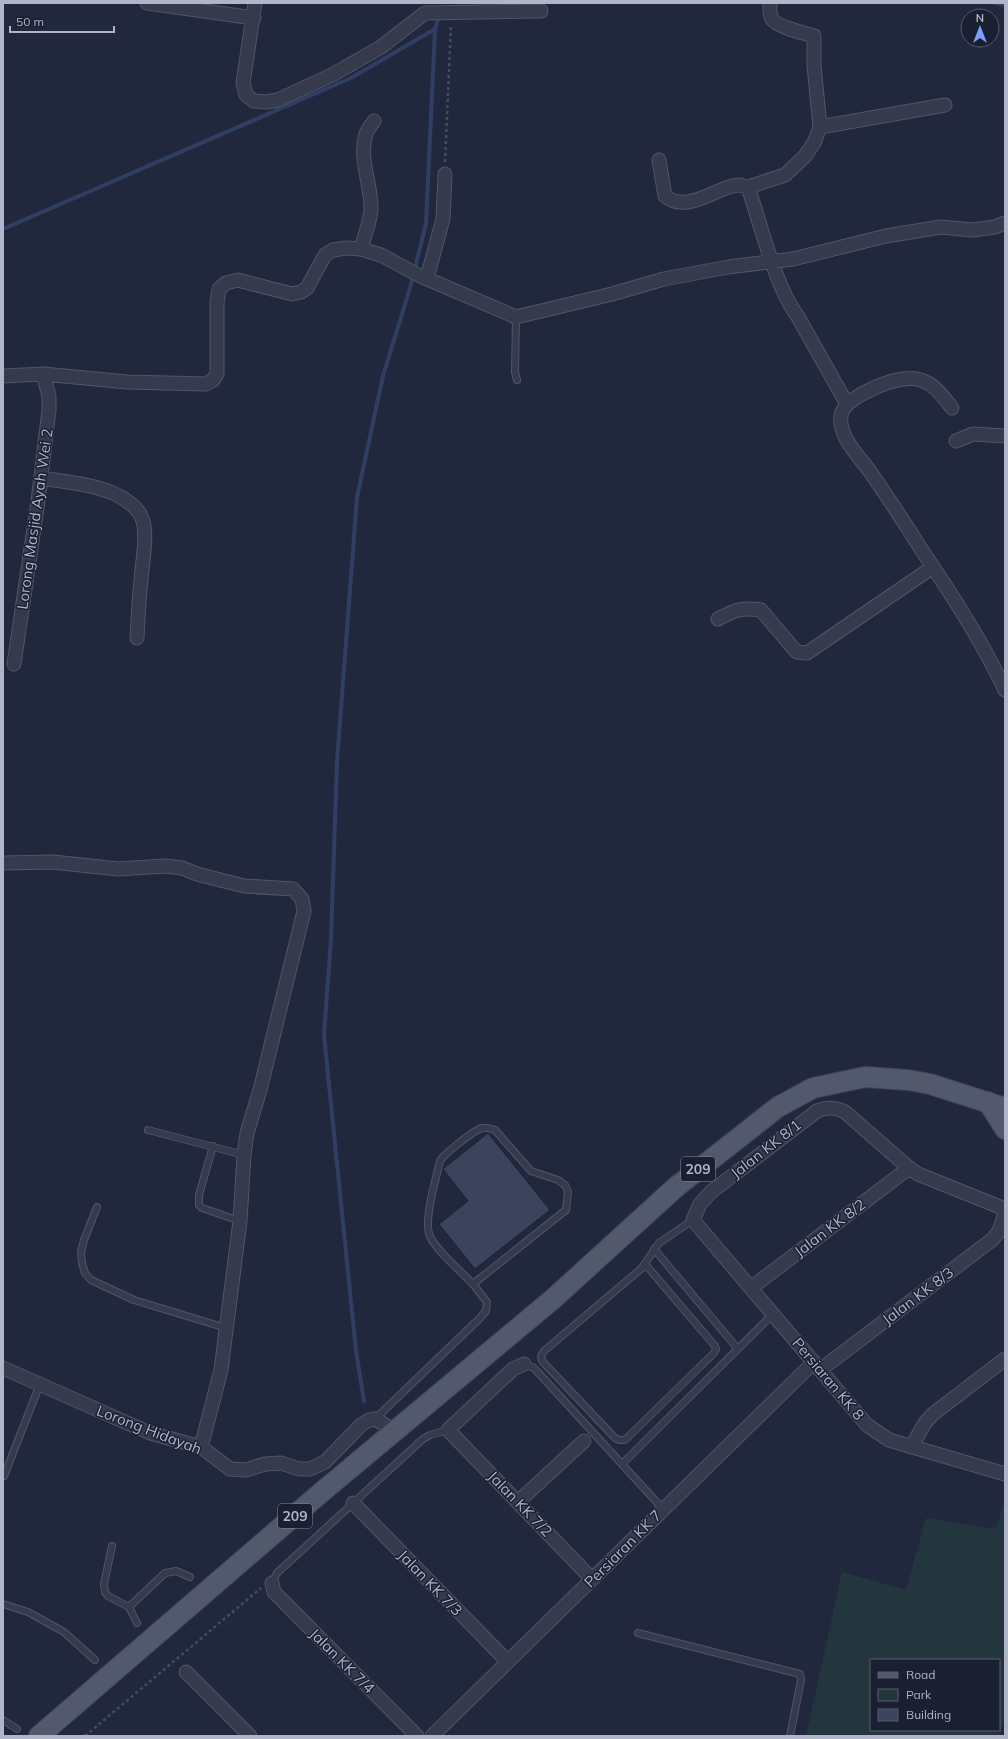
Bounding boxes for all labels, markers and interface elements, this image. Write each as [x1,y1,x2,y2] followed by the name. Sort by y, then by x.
[10,8,114,34] scale bar
[960,8,1000,48] north arrow
[976,11,984,25] text: N
[16,14,44,29] text: 50 m
[12,427,57,611] street label: Lorong Masjid Ayah Wei 2
[727,1115,805,1182] street label: Jalan KK 8/1
[681,1157,715,1181] road number: 209
[790,1195,869,1261] street label: Jalan KK 8/2
[878,1263,957,1329] street label: Jalan KK 8/3
[788,1334,868,1424] street label: Persiaran KK 8
[94,1401,204,1458] street label: Lorong Hidayah
[484,1467,557,1541] street label: Jalan KK 7/2
[278,1504,312,1528] road number: 209
[580,1506,665,1591] street label: Persiaran KK 7
[394,1546,467,1620] street label: Jalan KK 7/3
[306,1624,379,1697] street label: Jalan KK 7/4
[870,1659,1000,1731] legend
[906,1667,935,1682] text: Road
[906,1687,932,1702] text: Park
[906,1707,951,1722] text: Building

